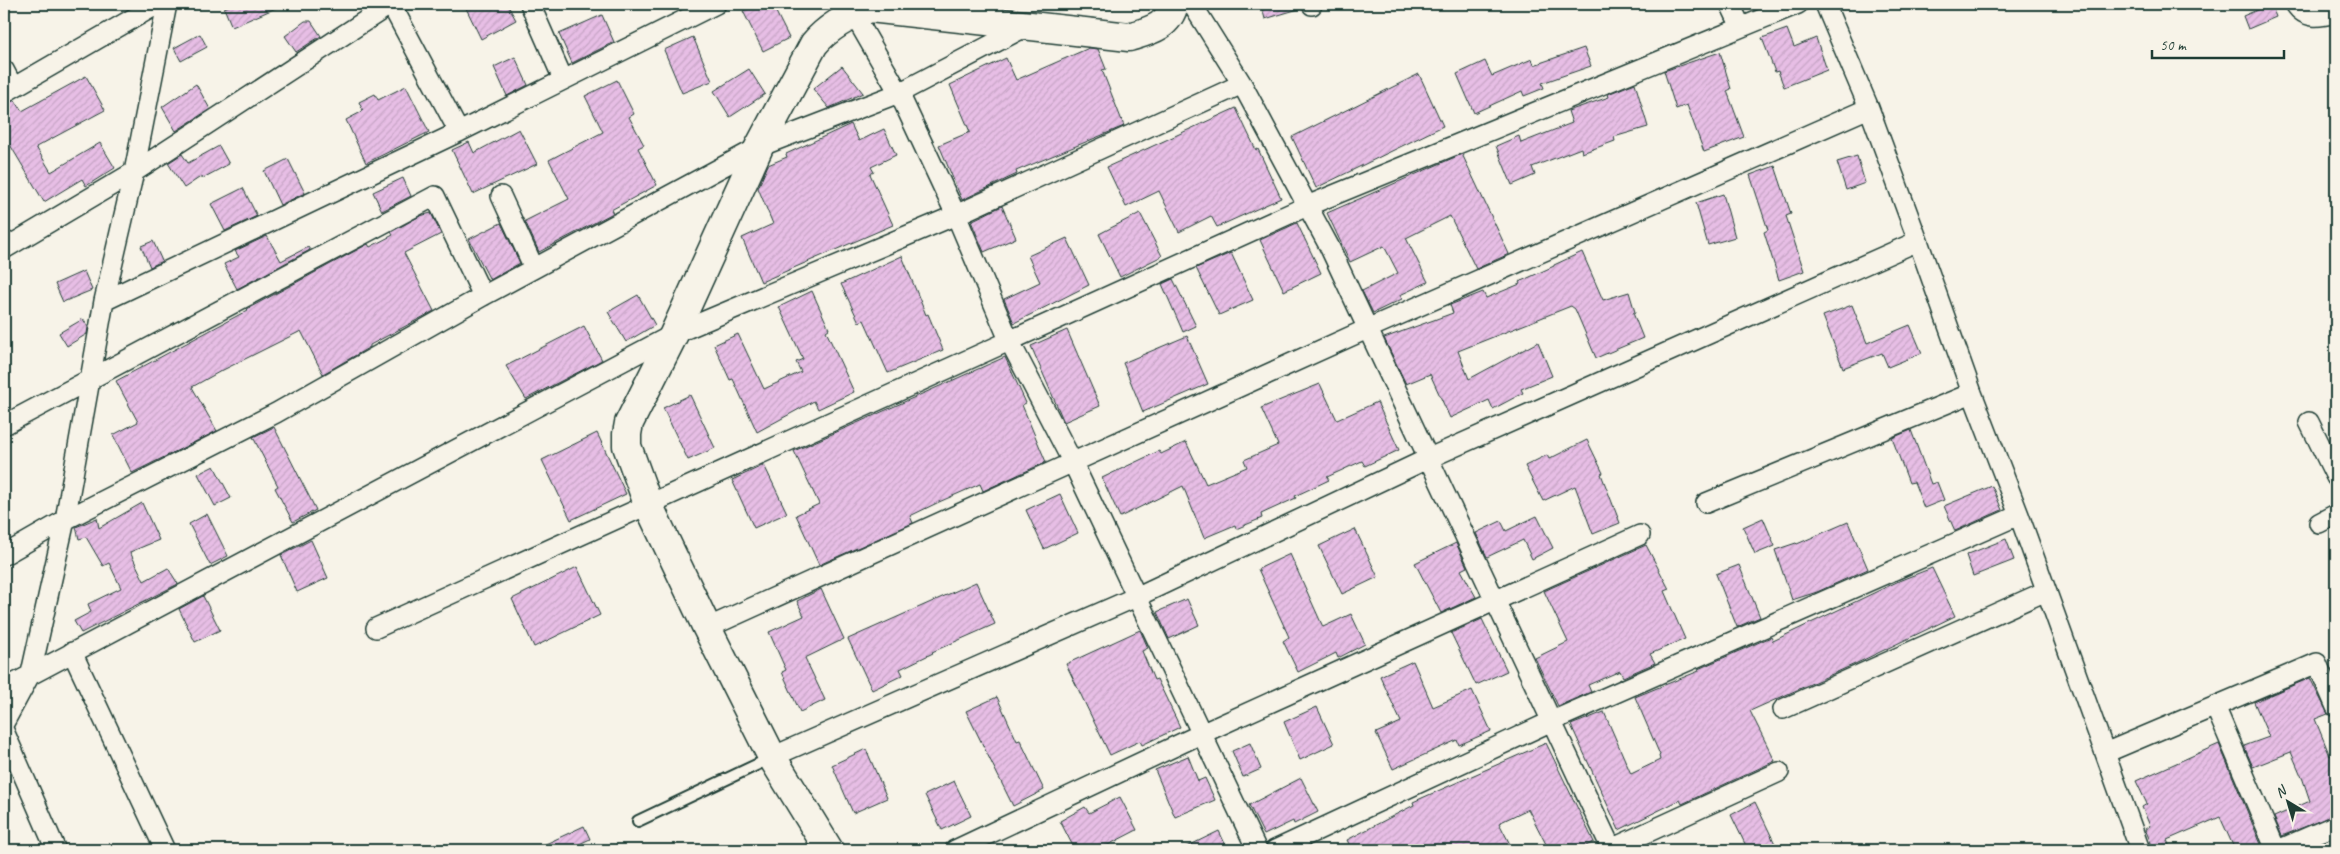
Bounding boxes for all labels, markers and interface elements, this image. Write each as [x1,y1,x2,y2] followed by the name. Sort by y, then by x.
[2152,28,2285,60] scale bar
[2160,36,2187,55] text: 50 m
[2262,776,2312,826] north arrow
[2272,781,2291,802] text: N

